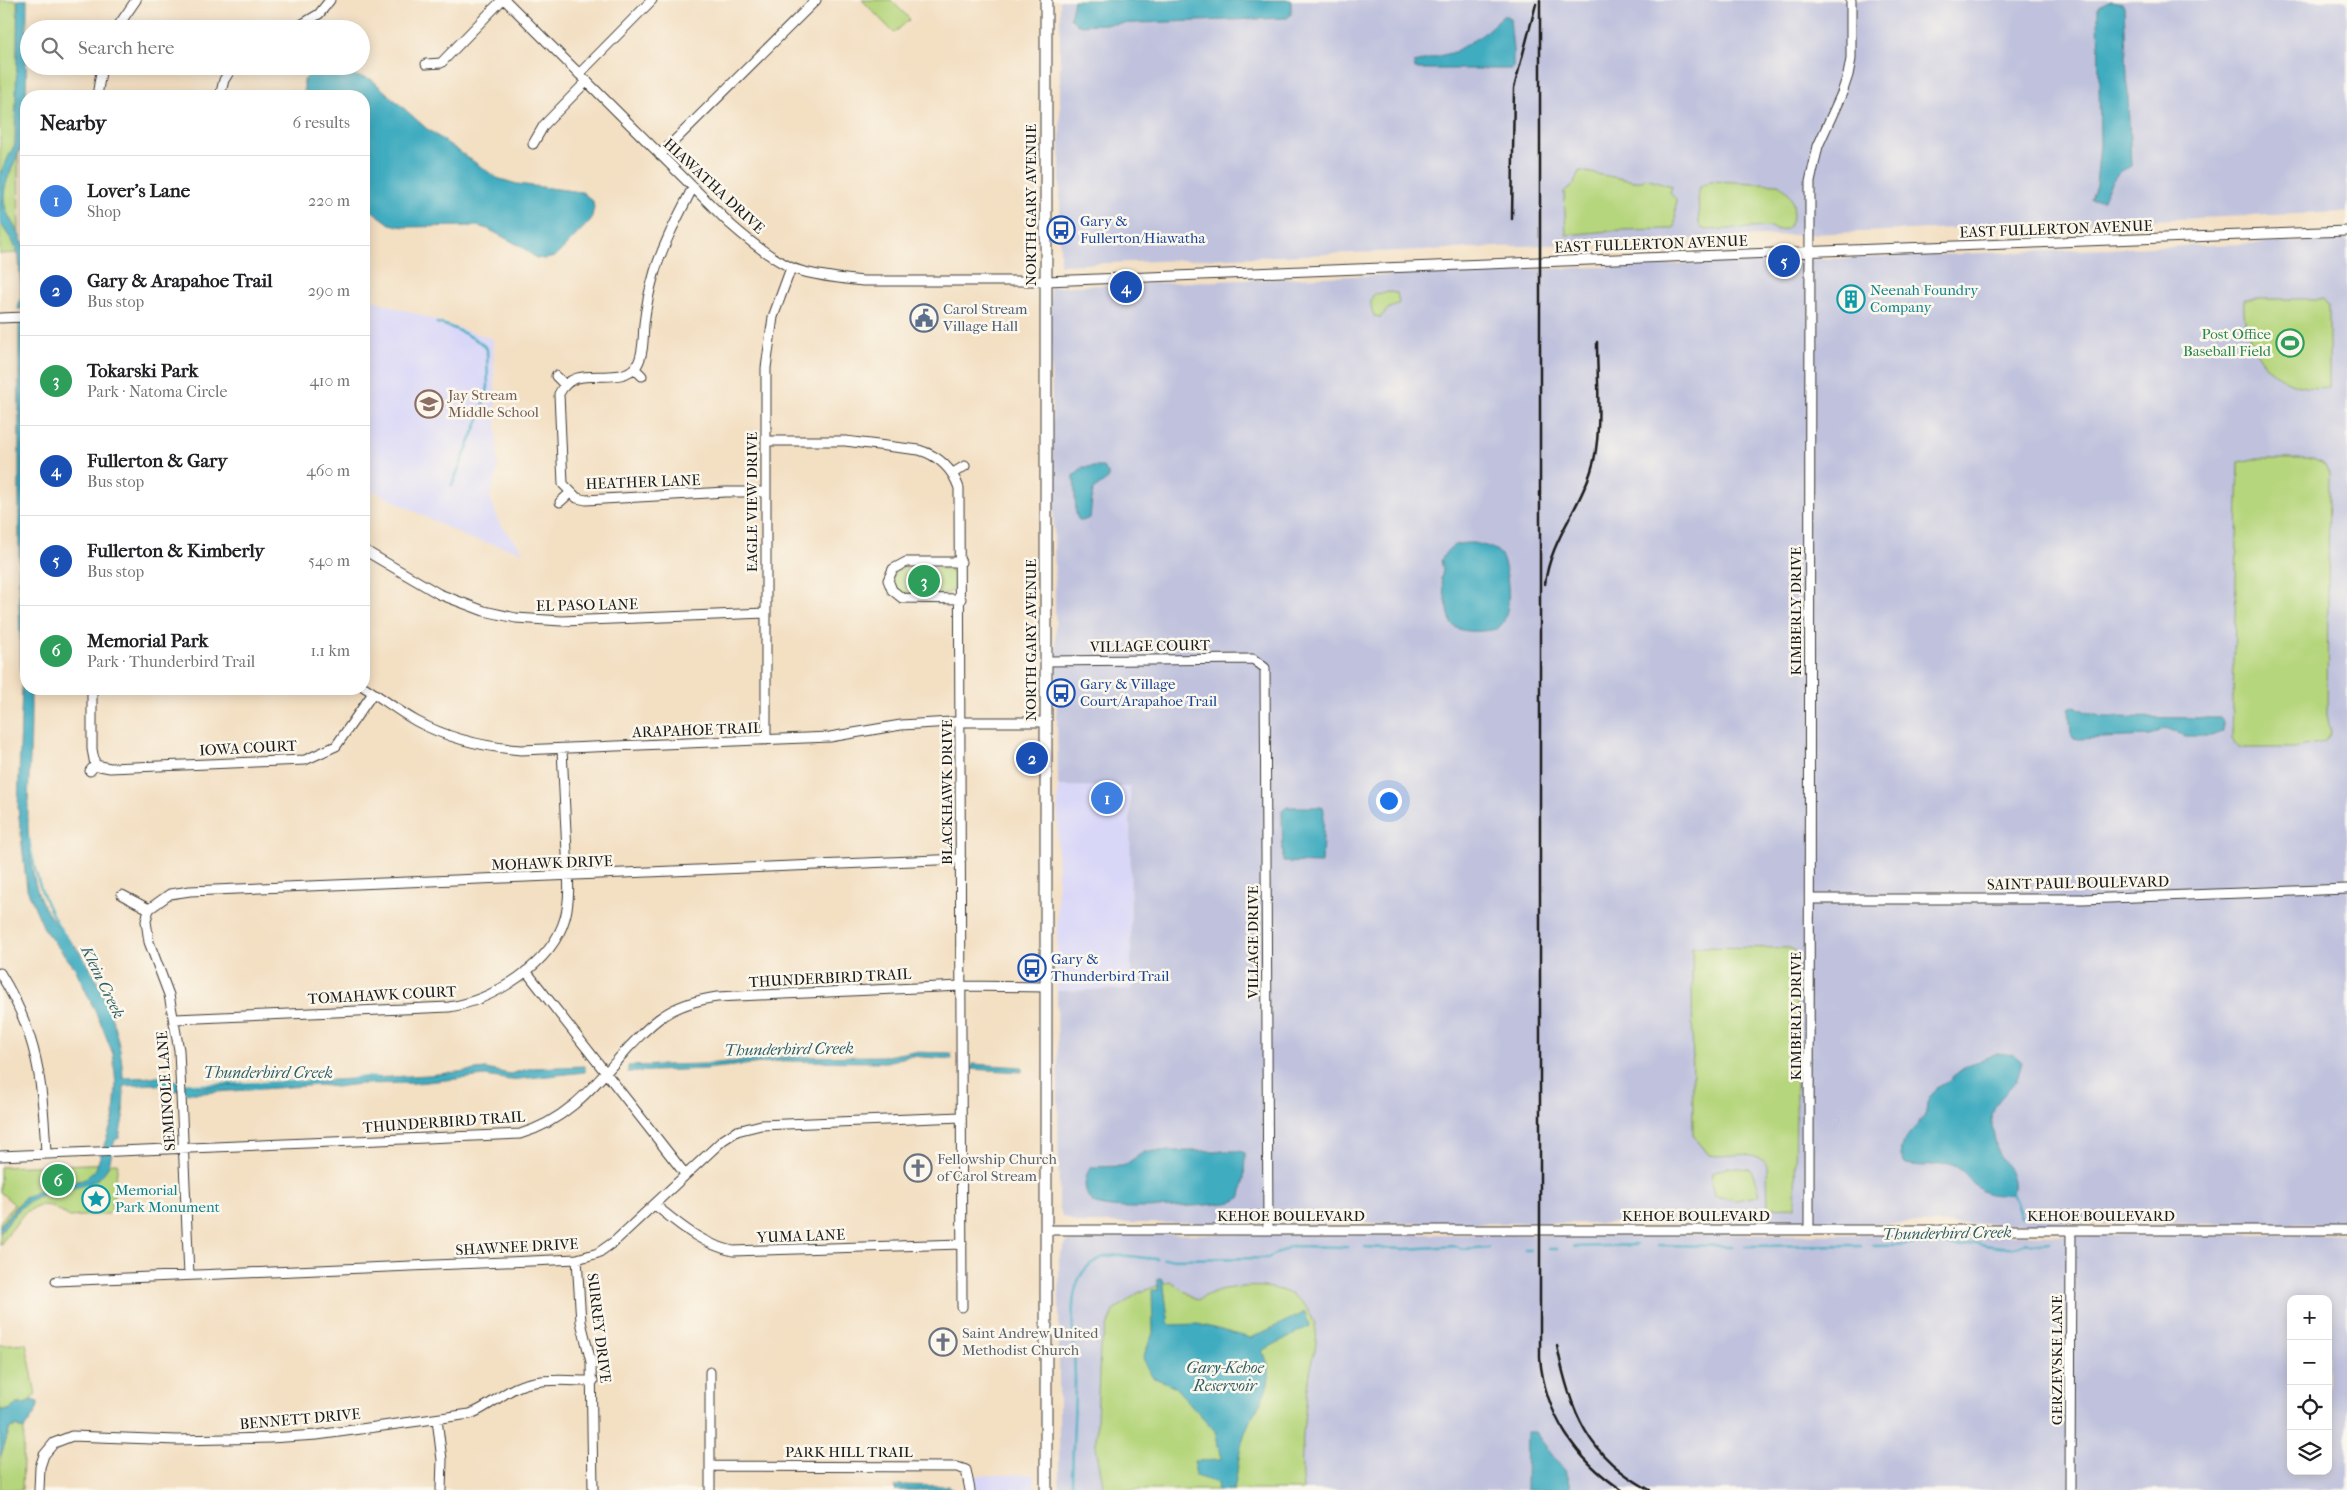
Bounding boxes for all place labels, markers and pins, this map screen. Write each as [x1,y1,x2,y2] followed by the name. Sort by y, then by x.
[1080,212,1206,247] place label: Gary & Fullerton/Hiawatha
[1046,215,1076,245] bus stop icon: Gary & Fullerton/Hiawatha
[1768,242,1800,280] pin: 5
[1110,268,1142,306] pin: 4
[1870,281,1979,316] place label: Neenah Foundry Company
[1836,284,1866,314] building icon: Neenah Foundry Company
[942,300,1028,335] place label: Carol Stream Village Hall
[909,303,939,333] public building icon: Carol Stream Village Hall
[2183,325,2272,360] place label: Post Office Baseball Field
[2275,328,2305,358] sports icon: Post Office Baseball Field
[447,386,539,421] place label: Jay Stream Middle School
[414,389,444,419] school or university icon: Jay Stream Middle School
[908,562,940,600] pin: 3
[1080,675,1217,710] place label: Gary & Village Court/Arapahoe Trail
[1046,678,1076,708] bus stop icon: Gary & Village Court/Arapahoe Trail
[1016,739,1048,777] pin: 2
[1091,779,1123,817] pin: 1
[1051,950,1170,985] place label: Gary & Thunderbird Trail
[1017,953,1047,983] bus stop icon: Gary & Thunderbird Trail
[937,1150,1057,1185] place label: Fellowship Church of Carol Stream
[903,1153,933,1183] church icon: Fellowship Church of Carol Stream
[42,1161,74,1199] pin: 6
[115,1181,221,1216] place label: Memorial Park Monument
[81,1184,111,1214] place icon: Memorial Park Monument
[962,1324,1099,1359] place label: Saint Andrew United Methodist Church
[928,1327,958,1357] church icon: Saint Andrew United Methodist Church

